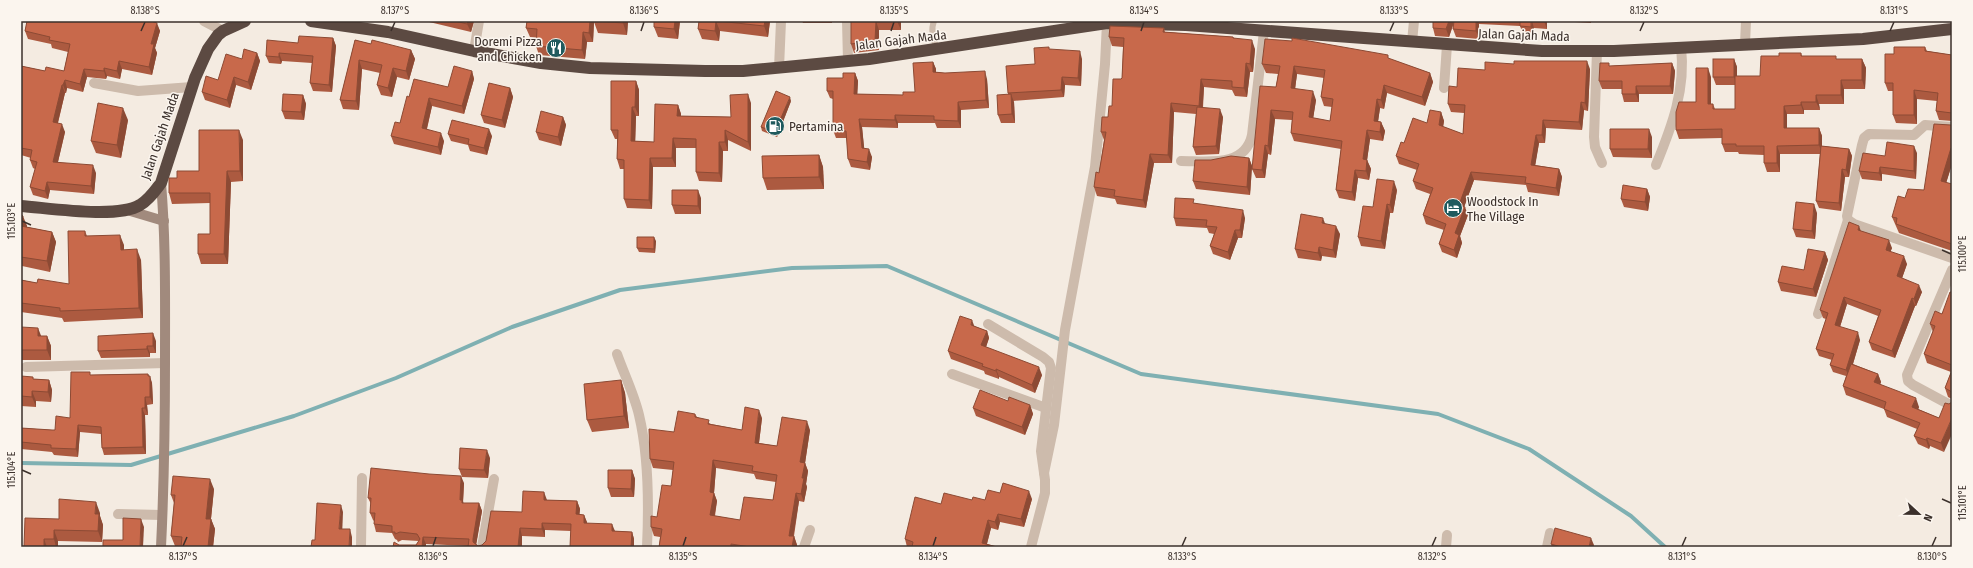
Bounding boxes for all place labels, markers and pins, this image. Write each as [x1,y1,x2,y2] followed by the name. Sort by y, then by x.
[474,34,542,64] place label: Doremi Pizza and Chicken
[545,37,567,59] restaurant icon: Doremi Pizza and Chicken
[764,115,786,137] fuel station icon: Pertamina
[789,119,843,134] place label: Pertamina
[1467,194,1539,224] place label: Woodstock In The Village
[1442,197,1464,219] hotel icon: Woodstock In The Village

